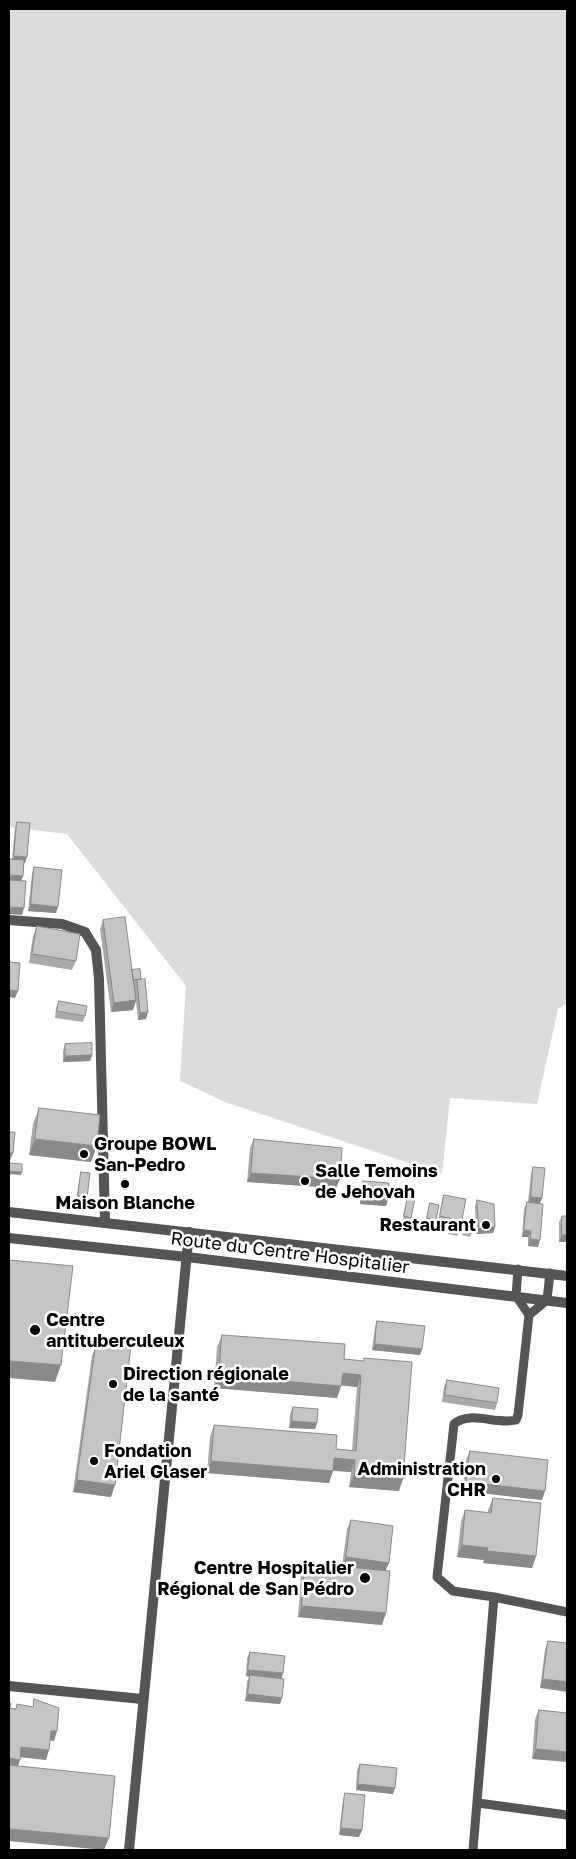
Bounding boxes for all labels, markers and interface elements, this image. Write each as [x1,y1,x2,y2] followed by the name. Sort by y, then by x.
[94,1133,216,1176] place label: Groupe BOWL San-Pedro
[78,1148,90,1160] marker: Groupe BOWL San-Pedro
[315,1160,438,1202] place label: Salle Temoins de Jehovah
[299,1175,311,1187] marker: Salle Temoins de Jehovah
[119,1178,131,1190] marker: Maison Blanche
[55,1192,195,1214] place label: Maison Blanche
[380,1214,476,1236] place label: Restaurant
[480,1219,492,1231] marker: Restaurant
[169,1228,411,1278] street label: Route du Centre Hospitalier
[46,1309,185,1352] place label: Centre antituberculeux
[28,1323,42,1337] marker: Centre antituberculeux
[123,1363,289,1406] place label: Direction régionale de la santé
[107,1378,119,1390] marker: Direction régionale de la santé
[104,1440,207,1482] place label: Fondation Ariel Glaser
[88,1455,100,1467] marker: Fondation Ariel Glaser
[358,1458,486,1500] place label: Administration CHR
[490,1473,502,1485] marker: Administration CHR
[157,1557,354,1600] place label: Centre Hospitalier Régional de San Pédro
[358,1571,372,1585] marker: Centre Hospitalier Régional de San Pédro

